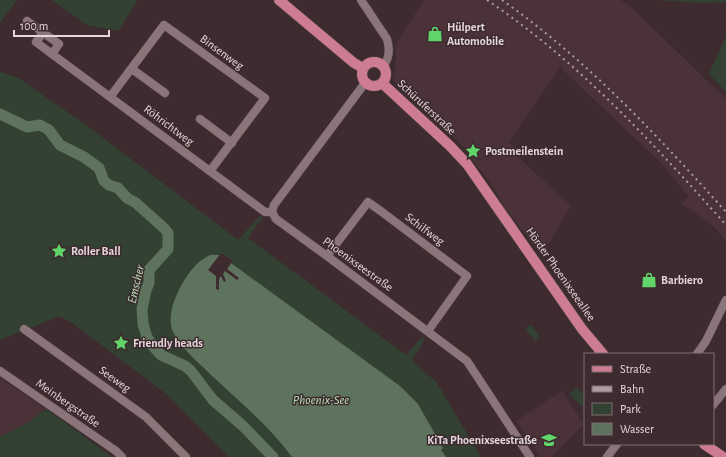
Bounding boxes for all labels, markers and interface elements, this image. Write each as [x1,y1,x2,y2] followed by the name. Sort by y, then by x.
[14,12,109,38] scale bar
[20,20,48,32] text: 100 m
[447,21,504,47] place label: Hülpert Automobile
[426,25,444,43] shop icon: Hülpert Automobile
[198,32,246,72] street label: Binsenweg
[396,77,458,137] street label: Schüruferstraße
[142,102,196,148] street label: Röhrichtweg
[464,142,482,160] place icon: Postmeilenstein
[485,145,563,157] place label: Postmeilenstein
[403,211,447,247] street label: Schilfweg
[524,225,598,323] street label: Hörder Phoenixseeallee
[321,235,395,293] street label: Phoenixseestraße
[50,242,68,260] place icon: Roller Ball
[71,245,121,257] place label: Roller Ball
[126,263,147,305] water label: Emscher
[640,271,658,289] shop icon: Barbiero
[661,274,703,286] place label: Barbiero
[112,334,130,352] place icon: Friendly heads
[133,337,203,350] place label: Friendly heads
[584,353,714,445] legend
[620,363,651,375] text: Straße
[97,364,133,394] street label: Seeweg
[34,377,102,429] street label: Meinbergstraße
[620,383,644,395] text: Bahn
[293,394,349,407] water label: Phoenix-See
[620,403,641,415] text: Park
[620,423,654,435] text: Wasser
[540,431,558,449] school or university icon: KiTa Phoenixseestraße
[427,434,537,446] place label: KiTa Phoenixseestraße

